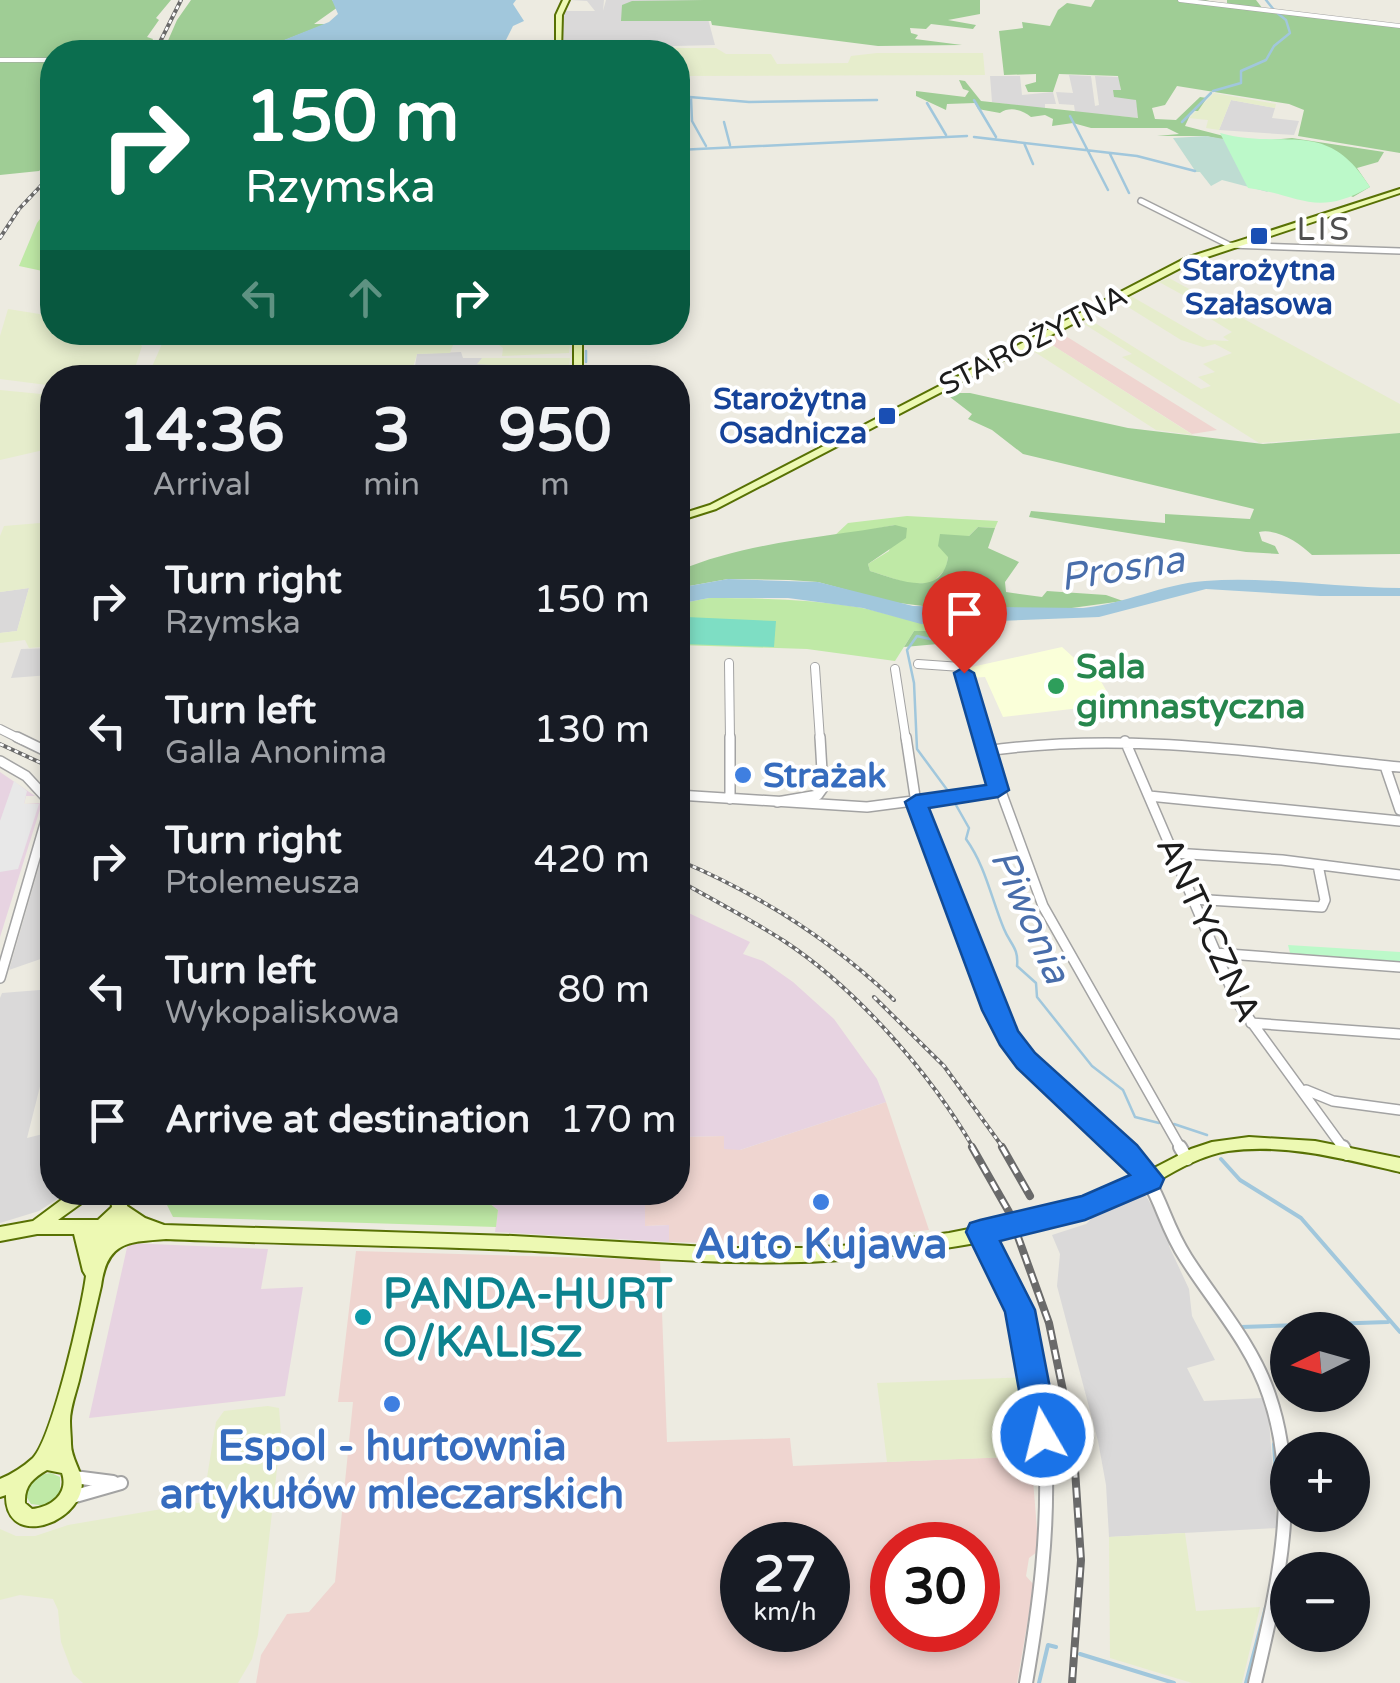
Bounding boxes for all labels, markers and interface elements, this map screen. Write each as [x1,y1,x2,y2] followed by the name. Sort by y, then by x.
[245,76,459,160] text: 150 m
[80,80,210,210] icon: right
[245,161,436,215] text: Rzymska
[1297,211,1351,249] district label: LIS
[1248,225,1270,247] marker: Starożytna Szałasowa
[1182,252,1336,323] place label: Starożytna Szałasowa
[233,270,288,325] icon: left
[338,270,393,325] icon: ahead
[443,270,498,325] icon: right
[933,277,1133,404] street label: STAROŻYTNA
[713,381,867,452] place label: Starożytna Osadnicza
[118,395,285,467] text: 14:36
[373,395,410,467] text: 3
[498,395,612,467] text: 950
[876,405,898,427] marker: Starożytna Osadnicza
[152,466,251,504] text: Arrival
[363,466,420,504] text: min
[540,466,570,504] text: m
[1057,536,1189,601] water label: Prosna
[165,558,342,604] text: Turn right
[922,571,1007,674] pin
[80,573,135,628] icon: right
[534,577,650,623] text: 150 m
[937,586,992,641] icon: arrive
[165,604,301,642] text: Rzymska
[1076,646,1305,728] place label: Sala gimnastyczna
[1045,675,1067,697] marker: Sala gimnastyczna
[165,688,316,734] text: Turn left
[80,703,135,758] icon: left
[534,707,650,753] text: 130 m
[165,734,387,772] text: Galla Anonima
[763,755,886,797] place label: Strażak
[732,764,754,786] marker: Strażak
[165,818,342,864] text: Turn right
[1147,830,1269,1029] street label: ANTYCZNA
[80,833,135,888] icon: right
[534,837,650,883] text: 420 m
[980,842,1081,992] water label: Piwonia
[165,864,360,902] text: Ptolemeusza
[165,948,316,994] text: Turn left
[80,963,135,1018] icon: left
[558,967,650,1013] text: 80 m
[165,994,400,1032] text: Wykopaliskowa
[80,1093,135,1148] icon: arrive
[165,1097,530,1143] text: Arrive at destination
[560,1097,676,1143] text: 170 m
[810,1191,832,1213] marker: Auto Kujawa
[695,1219,947,1270] place label: Auto Kujawa
[383,1269,673,1368] place label: PANDA-HURT O/KALISZ
[352,1306,374,1328] marker: PANDA-HURT O/KALISZ
[1270,1312,1370,1412] north arrow
[1270,1312,1370,1652] map controls
[991,1383,1095,1487] position arrow
[381,1393,403,1415] marker: Espol - hurtownia artykułów mleczarskich
[160,1421,624,1520] place label: Espol - hurtownia artykułów mleczarskich
[1270,1432,1370,1532] button: +
[870,1522,1000,1652] speed limit sign: 30
[754,1545,816,1605] text: 27
[1270,1552,1370,1652] button: −
[754,1597,816,1627] text: km/h

